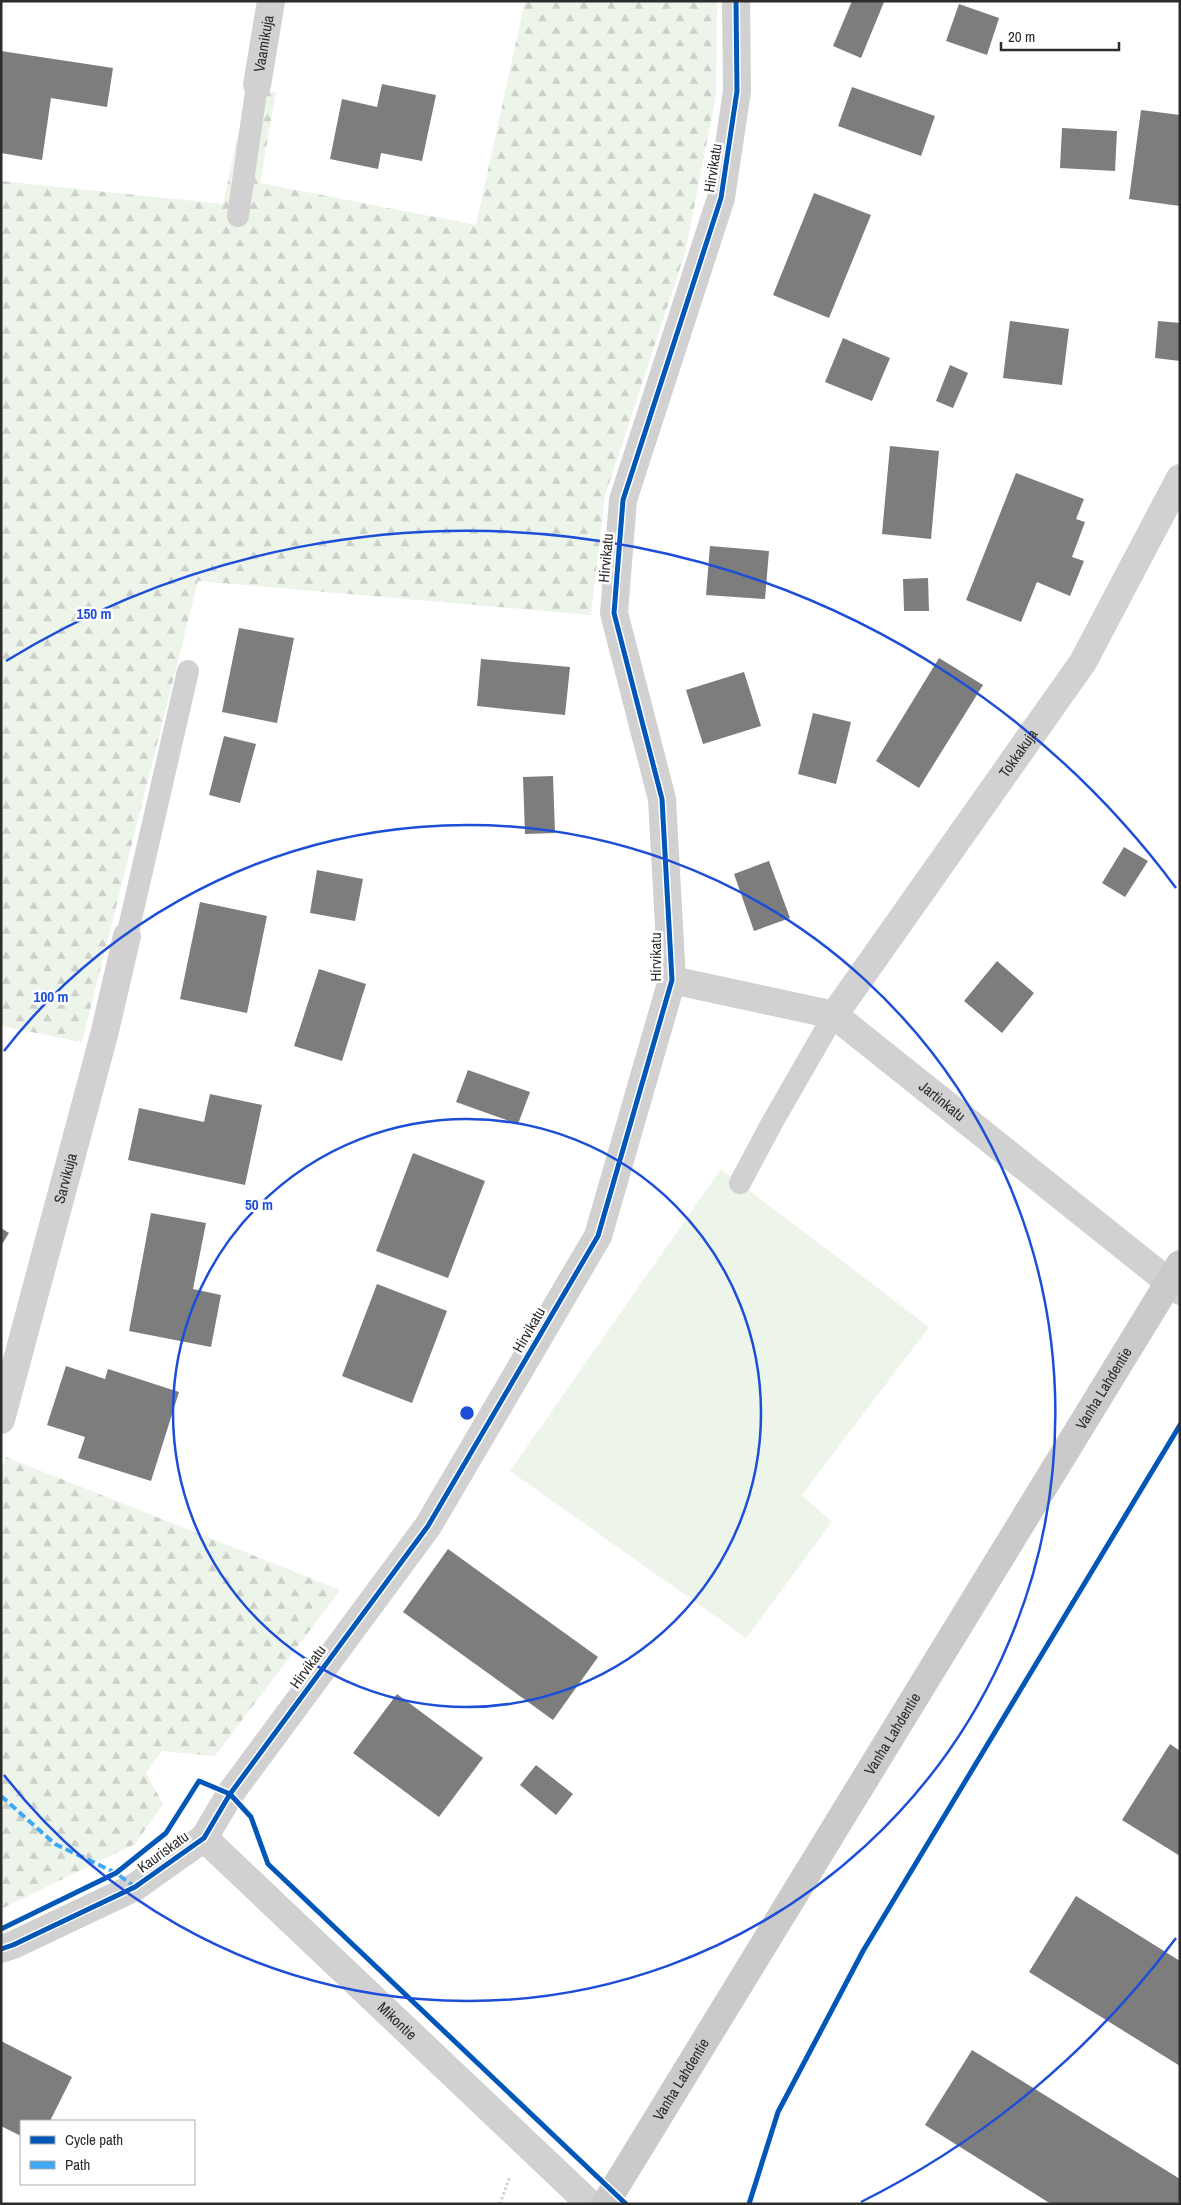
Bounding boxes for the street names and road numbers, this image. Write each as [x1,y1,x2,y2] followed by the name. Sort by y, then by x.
[248,13,279,73] street label: Vaamikuja
[698,142,727,194] street label: Hirvikatu
[593,533,618,583] street label: Hirvikatu
[994,725,1042,782] street label: Tokkakuja
[645,932,666,982] street label: Hirvikatu
[915,1076,970,1126] street label: Jartinkatu
[48,1151,82,1206] street label: Sarvikuja
[507,1303,550,1356] street label: Hirvikatu
[1070,1343,1137,1433] street label: Vanha Lahdentie
[285,1641,331,1693] street label: Hirvikatu
[859,1688,925,1779] street label: Vanha Lahdentie
[133,1826,193,1877] street label: Kauriskatu
[373,1997,422,2045] street label: Mikontie
[648,2034,714,2124] street label: Vanha Lahdentie

